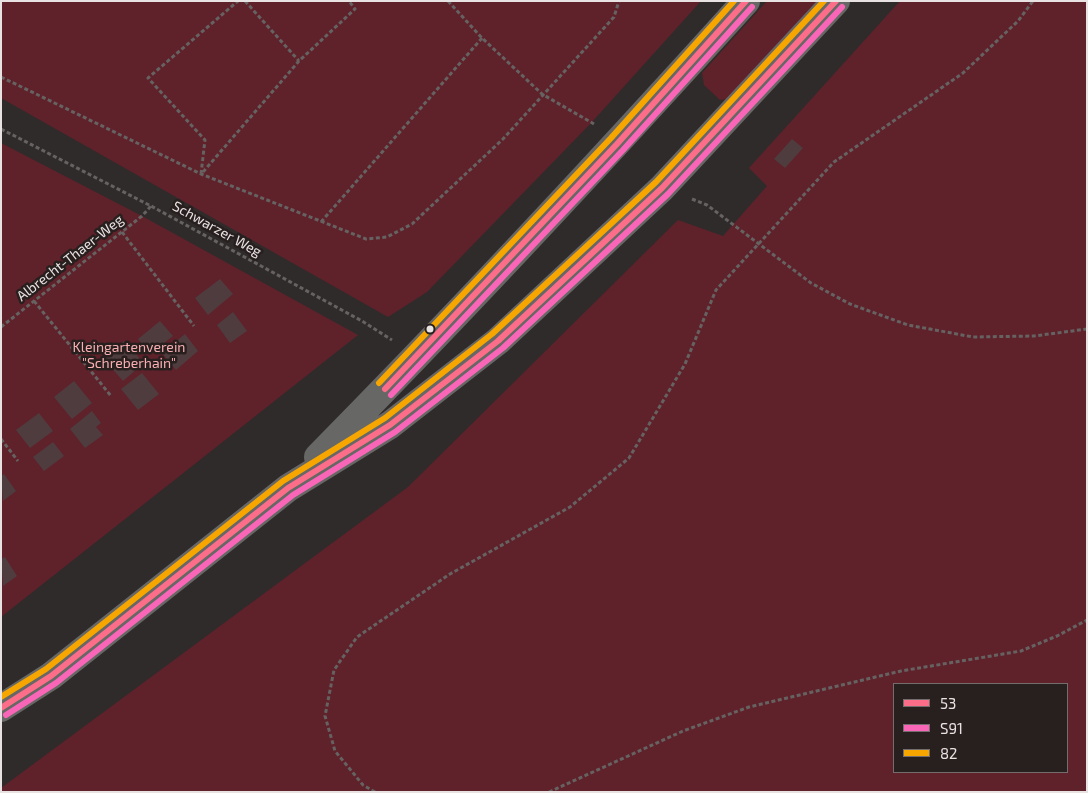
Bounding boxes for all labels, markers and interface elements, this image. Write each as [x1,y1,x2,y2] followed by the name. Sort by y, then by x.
[169,198,265,260] street label: Schwarzer Weg
[13,211,127,305] street label: Albrecht-Thaer-Weg
[425,324,435,334] unlabelled marker
[73,339,185,372] park label: Kleingartenverein "Schreberhain"
[893,683,1068,773] legend
[940,694,956,712] text: 53
[940,719,963,737] text: S91
[940,744,958,762] text: 82

